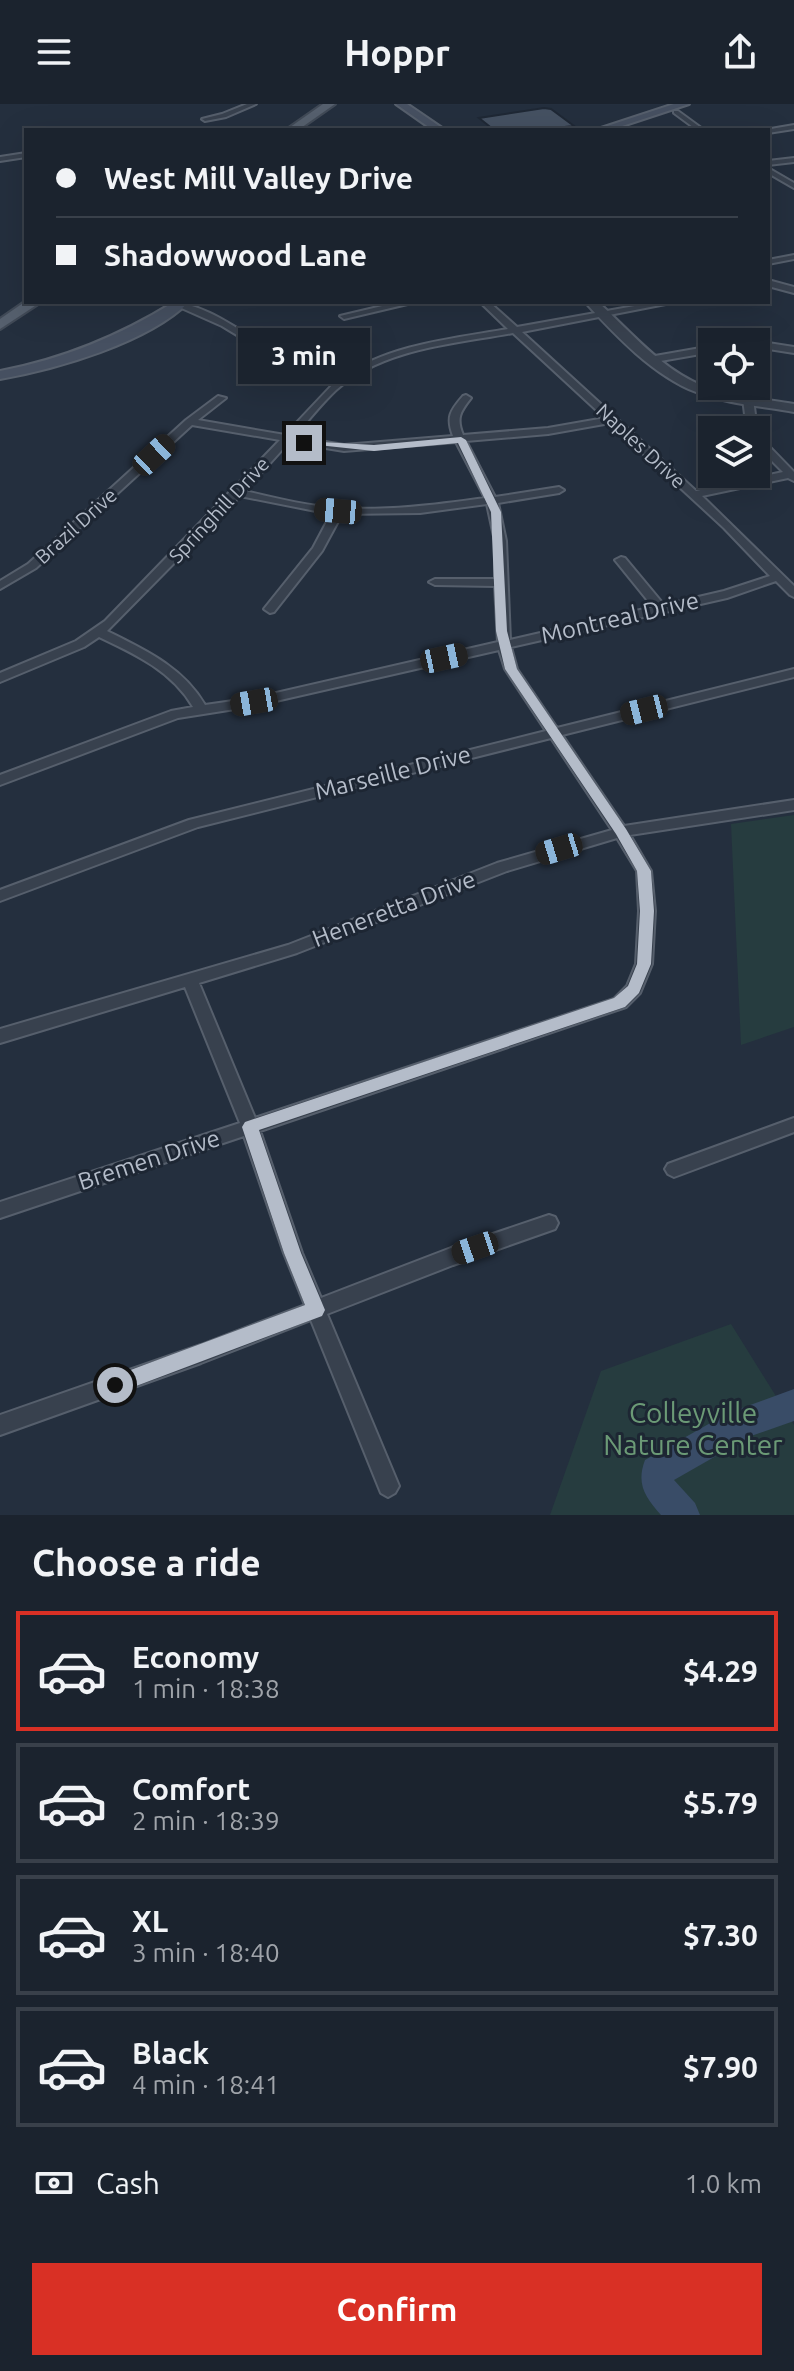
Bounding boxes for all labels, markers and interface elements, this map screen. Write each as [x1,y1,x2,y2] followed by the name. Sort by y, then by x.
[32,30,76,74] icon: menu
[718,30,762,74] icon: share
[344,32,450,73] text: Hoppr
[104,161,413,195] text: West Mill Valley Drive
[104,238,367,272] text: Shadowwood Lane
[238,327,370,383] callout: 3 min
[698,328,770,488] map controls
[698,328,770,400] button: locate
[271,341,337,370] text: 3 min
[592,399,691,493] street label: Naples Drive
[698,416,770,488] button: layers
[286,425,322,461] route end
[128,430,180,480] car
[164,452,273,567] street label: Springhill Drive
[30,483,121,568] street label: Brazil Drive
[313,497,363,525] car
[538,586,701,649] street label: Montreal Drive
[418,641,470,675] car
[228,686,280,718] car
[618,693,670,727] car
[312,740,474,805] street label: Marseille Drive
[533,831,585,867] car
[308,865,479,952] street label: Heneretta Drive
[75,1124,223,1195] street label: Bremen Drive
[448,1229,502,1267] car
[97,1367,133,1403] route start
[603,1397,783,1460] park label: Colleyville Nature Center
[32,1542,261,1583] text: Choose a ride
[36,1635,108,1707] icon: car
[132,1640,259,1674] text: Economy
[683,1654,758,1688] text: $4.29
[132,1674,280,1703] text: 1 min · 18:38
[36,1767,108,1839] icon: car
[132,1772,250,1806] text: Comfort
[683,1786,758,1820] text: $5.79
[132,1806,280,1835] text: 2 min · 18:39
[36,1899,108,1971] icon: car
[132,1904,168,1938] text: XL
[683,1918,758,1952] text: $7.30
[132,1938,280,1967] text: 3 min · 18:40
[36,2031,108,2103] icon: car
[132,2036,209,2070] text: Black
[683,2050,758,2084] text: $7.90
[132,2070,280,2099] text: 4 min · 18:41
[32,2161,76,2205] icon: cash
[96,2166,160,2200] text: Cash
[685,2169,762,2198] text: 1.0 km
[32,2263,762,2355] button: Confirm

